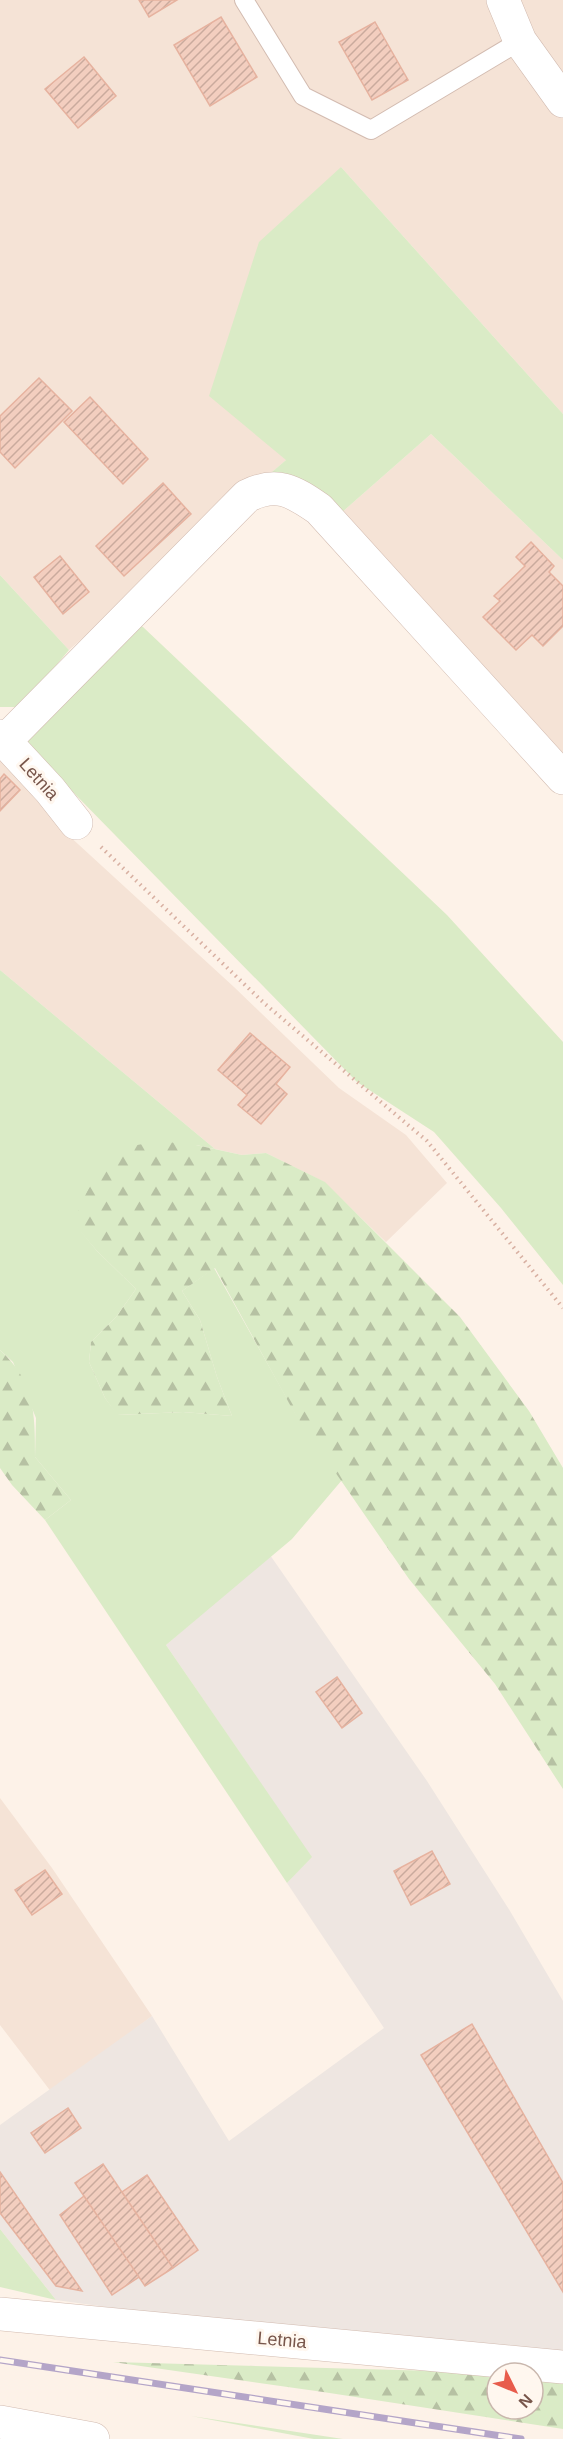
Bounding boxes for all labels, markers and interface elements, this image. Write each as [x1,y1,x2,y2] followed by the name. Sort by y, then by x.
[15,754,64,805] street label: Letnia
[257,2328,308,2352] street label: Letnia
[485,2361,545,2421] north arrow
[515,2391,536,2411] text: N

